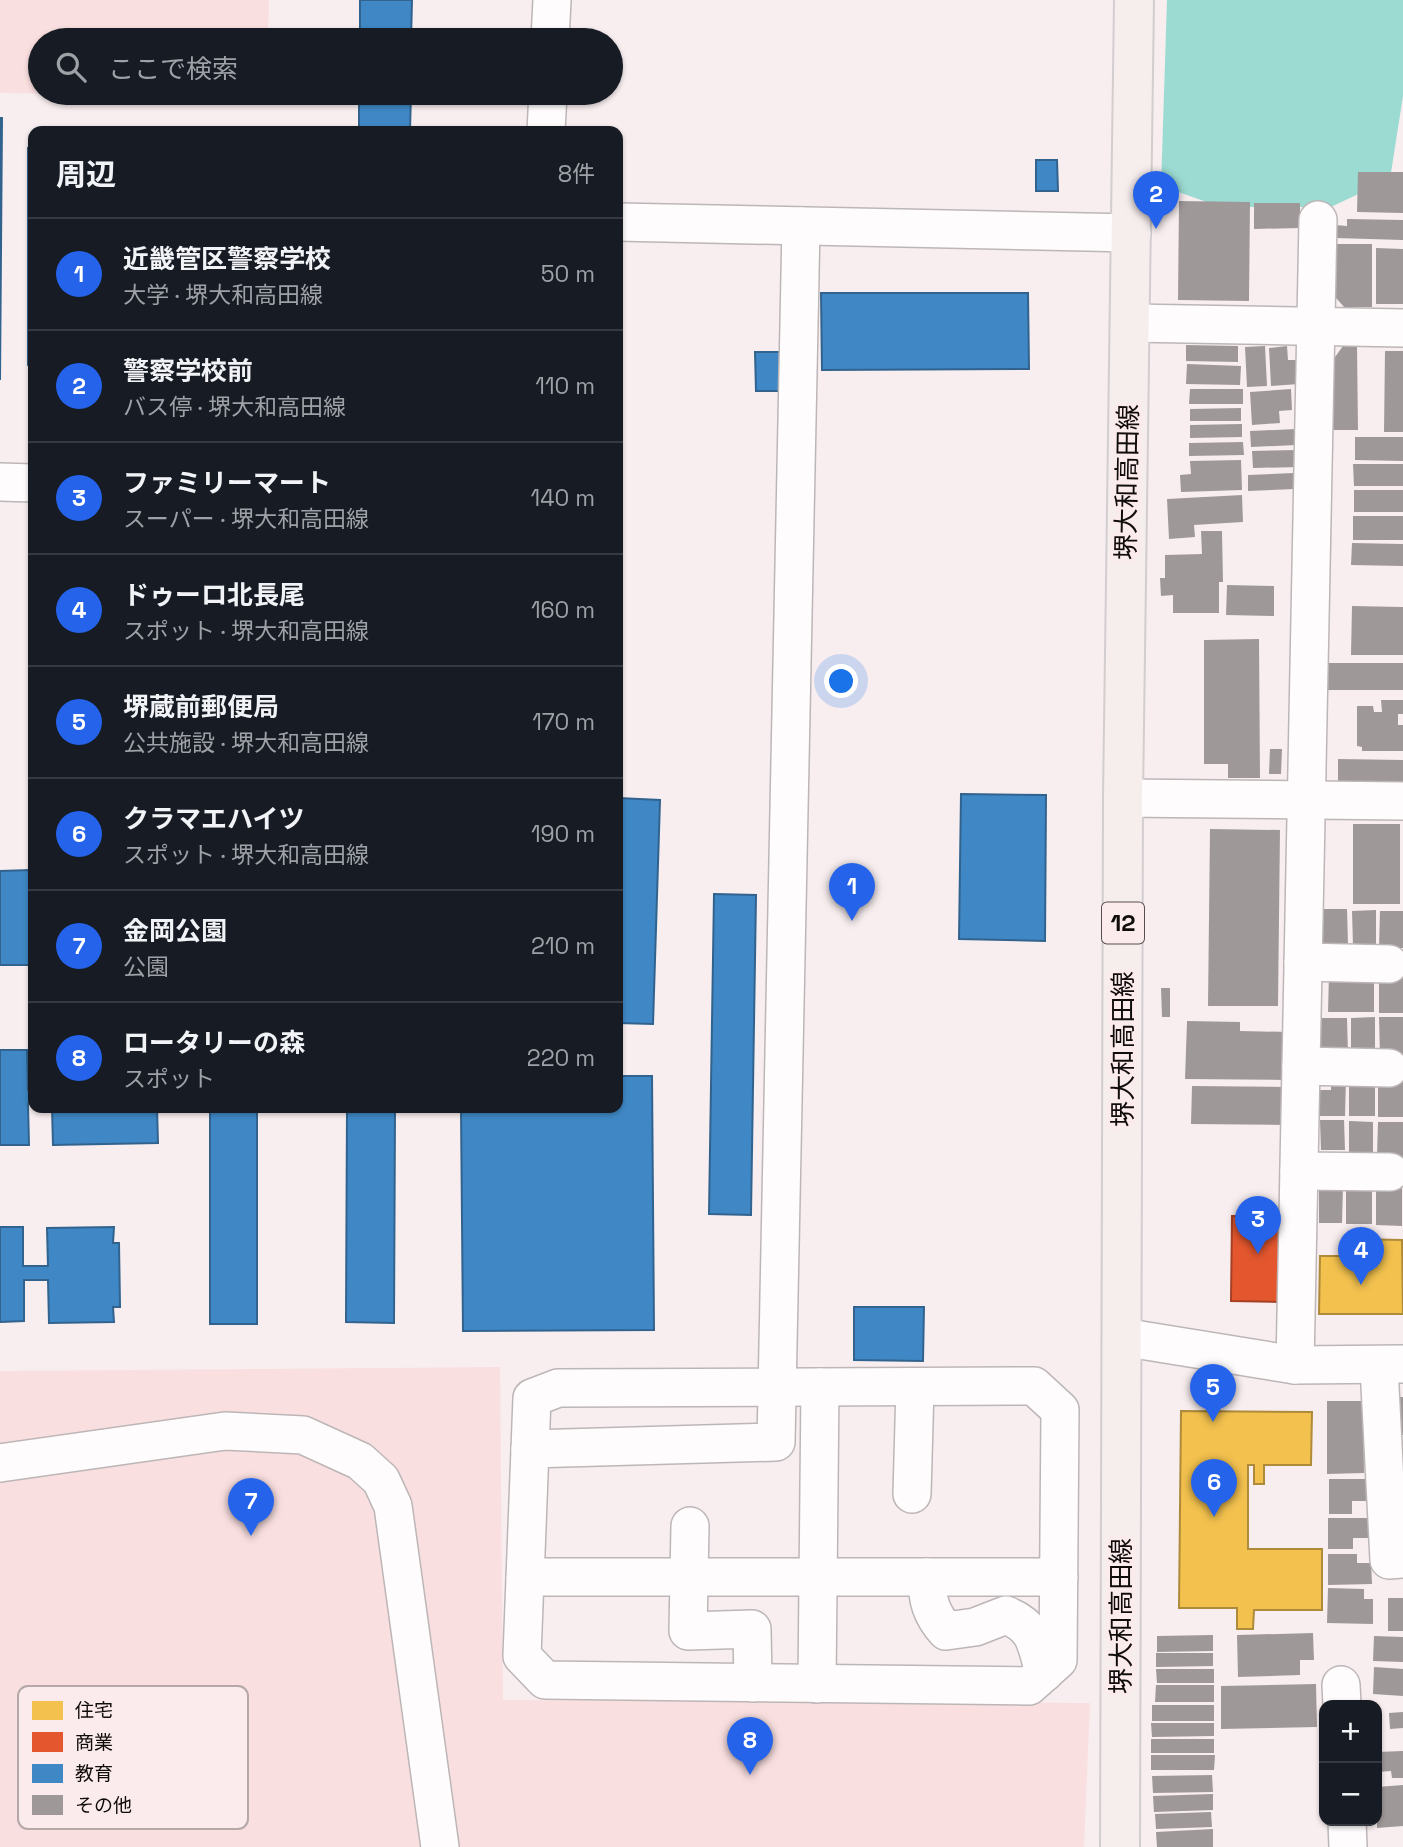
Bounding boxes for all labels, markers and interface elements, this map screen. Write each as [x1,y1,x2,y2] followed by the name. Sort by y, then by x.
[28,28,623,105] search box
[52,48,90,86] icon: search
[108,52,238,86] text: ここで検索
[56,155,116,194] text: 周辺
[558,159,595,189] text: 8件
[1133,171,1179,229] pin: 2
[123,242,331,276] text: 近畿管区警察学校
[74,259,84,289] text: 1
[541,259,595,289] text: 50 m
[123,280,323,310] text: 大学 · 堺大和高田線
[123,354,253,388] text: 警察学校前
[72,371,86,401] text: 2
[535,371,595,401] text: 110 m
[123,392,346,422] text: バス停 · 堺大和高田線
[1109,404,1145,560] street label: 堺大和高田線
[123,466,331,500] text: ファミリーマート
[72,483,86,513] text: 3
[531,483,595,513] text: 140 m
[123,504,369,534] text: スーパー · 堺大和高田線
[123,578,305,612] text: ドゥーロ北長尾
[72,595,86,625] text: 4
[531,595,595,625] text: 160 m
[123,616,369,646] text: スポット · 堺大和高田線
[824,664,858,698] your location
[123,690,279,724] text: 堺蔵前郵便局
[72,707,86,737] text: 5
[532,707,595,737] text: 170 m
[123,728,369,758] text: 公共施設 · 堺大和高田線
[123,802,304,836] text: クラマエハイツ
[72,819,86,849] text: 6
[531,819,595,849] text: 190 m
[123,840,369,870] text: スポット · 堺大和高田線
[829,863,875,921] pin: 1
[1102,903,1144,944] road number: 12
[123,914,227,948] text: 金岡公園
[73,931,85,961] text: 7
[531,931,595,961] text: 210 m
[123,952,169,982] text: 公園
[1106,971,1140,1127] street label: 堺大和高田線
[123,1026,305,1060] text: ロータリーの森
[72,1043,86,1073] text: 8
[527,1043,595,1073] text: 220 m
[123,1064,215,1094] text: スポット
[1235,1196,1281,1254] pin: 3
[1338,1227,1384,1285] pin: 4
[1190,1364,1236,1422] pin: 5
[1191,1459,1237,1517] pin: 6
[228,1478,274,1536] pin: 7
[1104,1538,1138,1694] street label: 堺大和高田線
[18,1686,248,1829] legend
[75,1698,113,1723] text: 住宅
[1319,1700,1382,1826] map controls
[1319,1700,1382,1763] button: +
[727,1717,773,1775] pin: 8
[75,1730,113,1755] text: 商業
[75,1761,113,1786] text: 教育
[1319,1763,1382,1826] button: −
[75,1793,132,1818] text: その他

